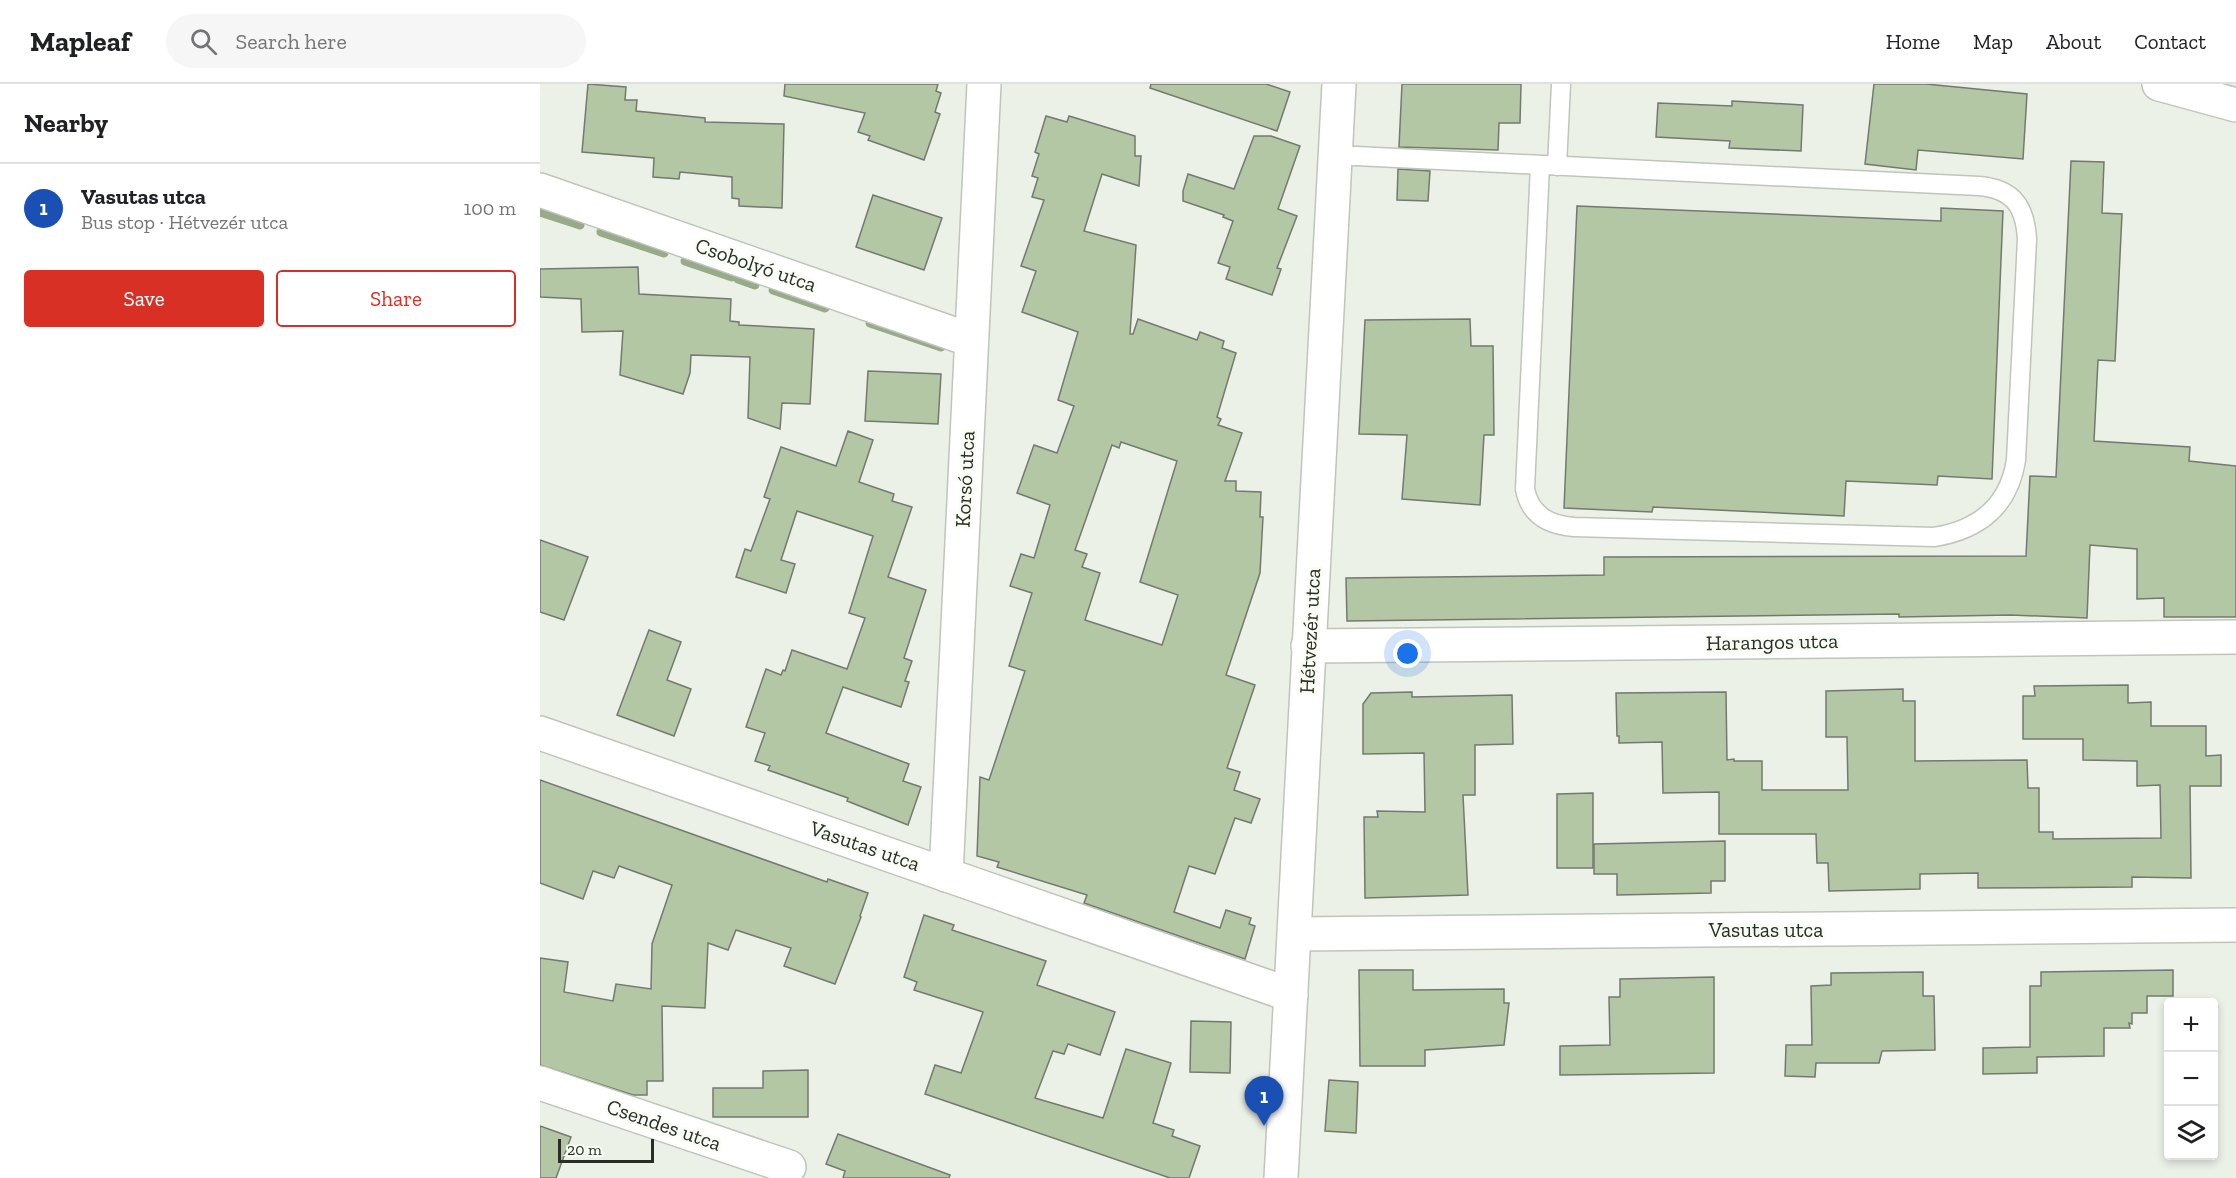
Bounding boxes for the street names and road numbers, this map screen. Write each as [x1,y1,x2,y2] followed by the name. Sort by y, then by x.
[692,232,820,297] street label: Csobolyó utca
[949,430,980,528] street label: Korsó utca
[1294,568,1325,694] street label: Hétvezér utca
[1706,628,1838,655] street label: Harangos utca
[806,815,923,876] street label: Vasutas utca
[1708,917,1823,942] street label: Vasutas utca
[604,1093,725,1156] street label: Csendes utca

